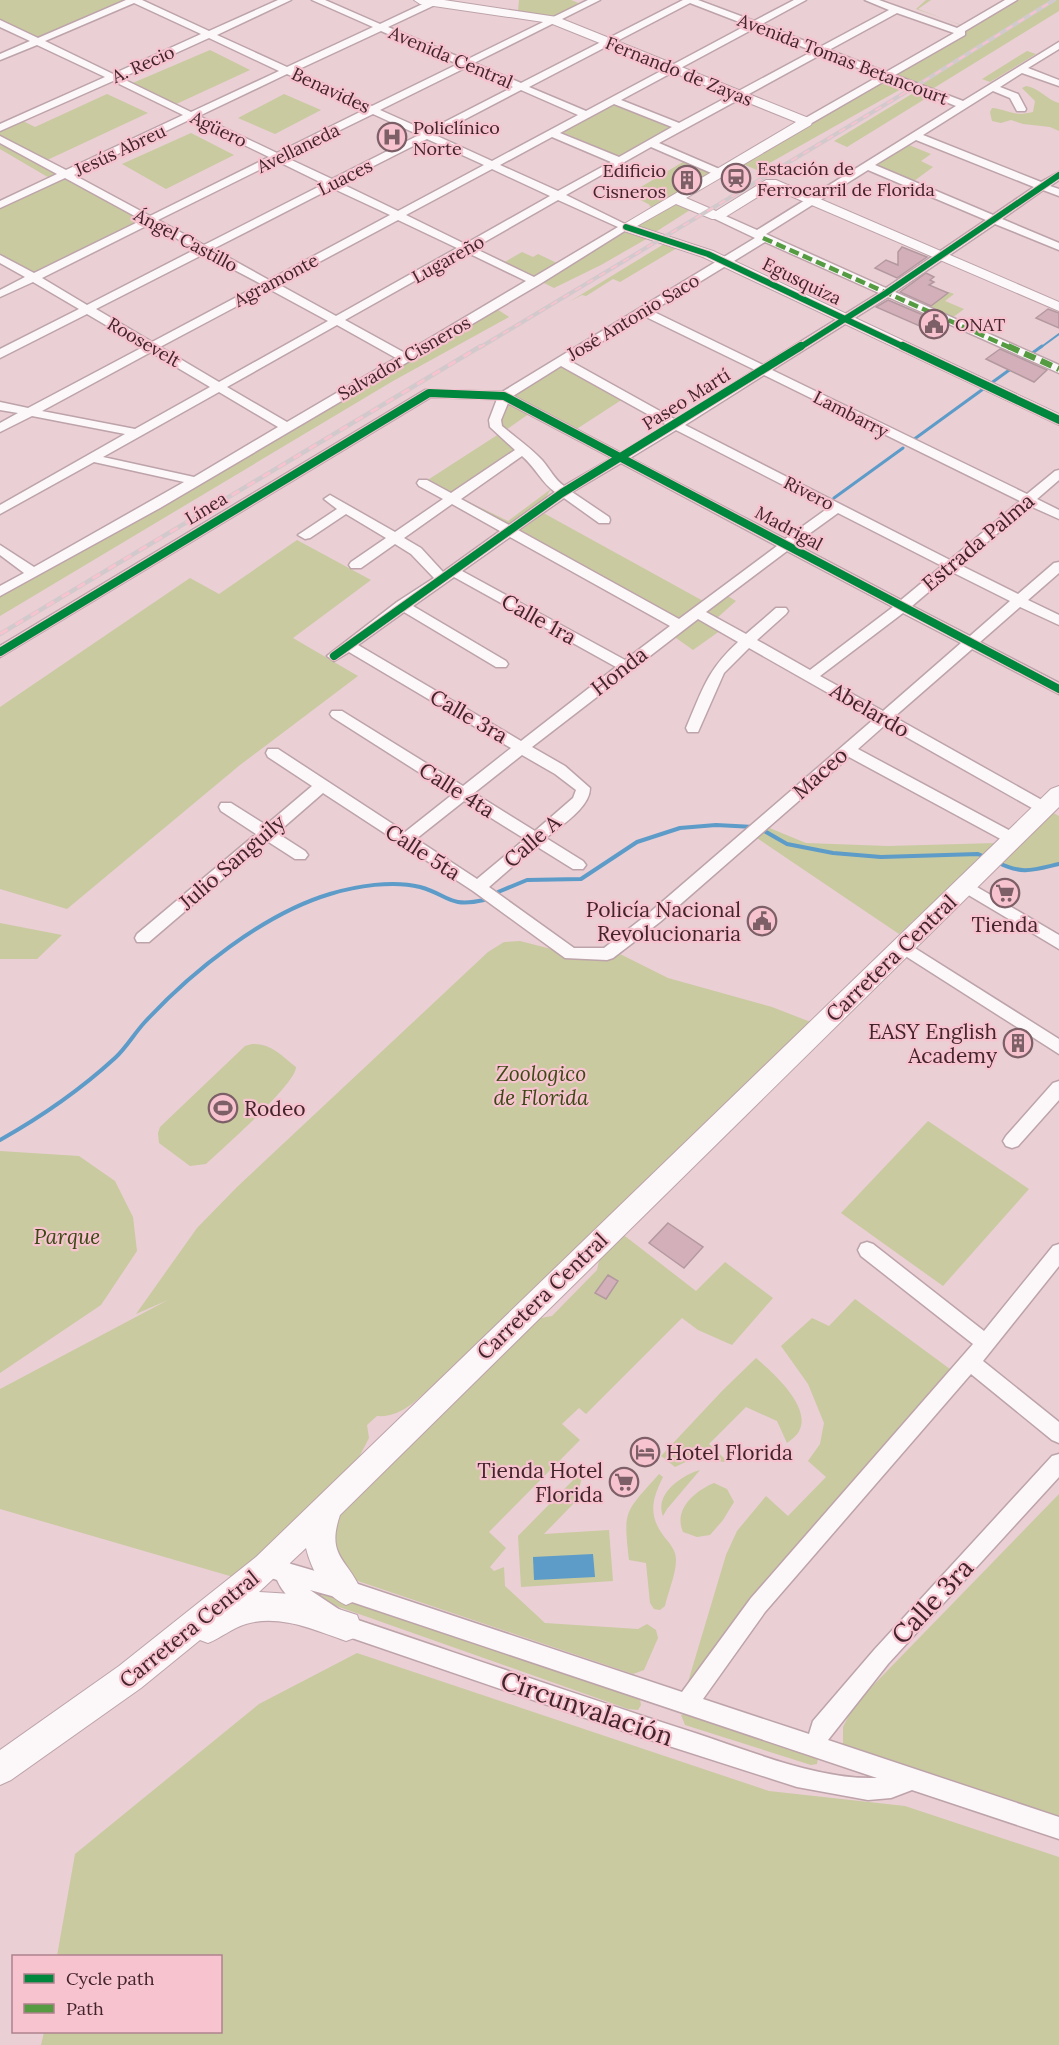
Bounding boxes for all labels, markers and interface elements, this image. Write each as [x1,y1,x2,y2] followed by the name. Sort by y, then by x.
[734,8,952,110] street label: Avenida Tomas Betancourt
[385,20,517,93] street label: Avenida Central
[602,31,756,111] street label: Fernando de Zayas
[107,40,178,88] street label: A. Recio
[288,62,374,118] street label: Benavides
[186,105,251,152] street label: Agüero
[413,116,500,160] place label: Policlínico Norte
[252,118,343,178] street label: Avellaneda
[70,119,170,182] street label: Jesús Abreu
[376,121,408,153] hospital icon: Policlínico Norte
[314,154,376,200] street label: Luaces
[757,157,935,201] place label: Estación de Ferrocarril de Florida
[593,159,666,203] place label: Edificio Cisneros
[720,162,752,194] station icon: Estación de Ferrocarril de Florida
[671,164,703,196] building icon: Edificio Cisneros
[129,203,242,277] street label: Ángel Castillo
[408,230,488,288] street label: Lugareño
[229,248,322,312] street label: Agramonte
[759,252,845,310] street label: Egusquiza
[562,268,703,366] street label: José Antonio Saco
[918,308,950,340] public building icon: ONAT
[334,311,474,405] street label: Salvador Cisneros
[103,312,185,372] street label: Roosevelt
[955,313,1006,336] place label: ONAT
[638,363,734,435] street label: Paseo Martí
[810,385,893,443] street label: Lambarry
[780,471,838,515] street label: Rivero
[181,486,231,530] street label: Línea
[916,487,1040,597] street label: Estrada Palma
[751,501,827,555] street label: Madrigal
[497,587,581,651] street label: Calle 1ra
[585,640,653,701] street label: Honda
[825,676,914,743] street label: Abelardo
[425,683,513,749] street label: Calle 3ra
[787,741,853,805] street label: Maceo
[414,756,500,824] street label: Calle 4ta
[498,808,567,873] street label: Calle A
[173,809,291,916] street label: Julio Sanguily
[380,818,466,886] street label: Calle 5ta
[989,877,1021,909] supermarket icon: Tienda
[820,889,962,1027] street label: Carretera Central
[586,896,741,947] place label: Policía Nacional Revolucionaria
[746,905,778,937] public building icon: Policía Nacional Revolucionaria
[972,911,1039,938] place label: Tienda
[868,1018,997,1069] place label: EASY English Academy
[1002,1027,1034,1059] building icon: EASY English Academy
[494,1060,589,1111] park label: Zoologico de Florida
[207,1092,239,1124] sports icon: Rodeo
[244,1095,305,1122] place label: Rodeo
[34,1223,100,1250] park label: Parque
[471,1227,613,1365] street label: Carretera Central
[629,1436,661,1468] hotel icon: Hotel Florida
[666,1439,793,1466] place label: Hotel Florida
[477,1457,603,1508] place label: Tienda Hotel Florida
[608,1466,640,1498] supermarket icon: Tienda Hotel Florida
[884,1551,980,1651] street label: Calle 3ra
[114,1564,264,1694] street label: Carretera Central
[496,1663,678,1753] street label: Circunvalación
[12,1955,222,2033] legend
[66,1967,155,1990] text: Cycle path
[66,1997,104,2020] text: Path

